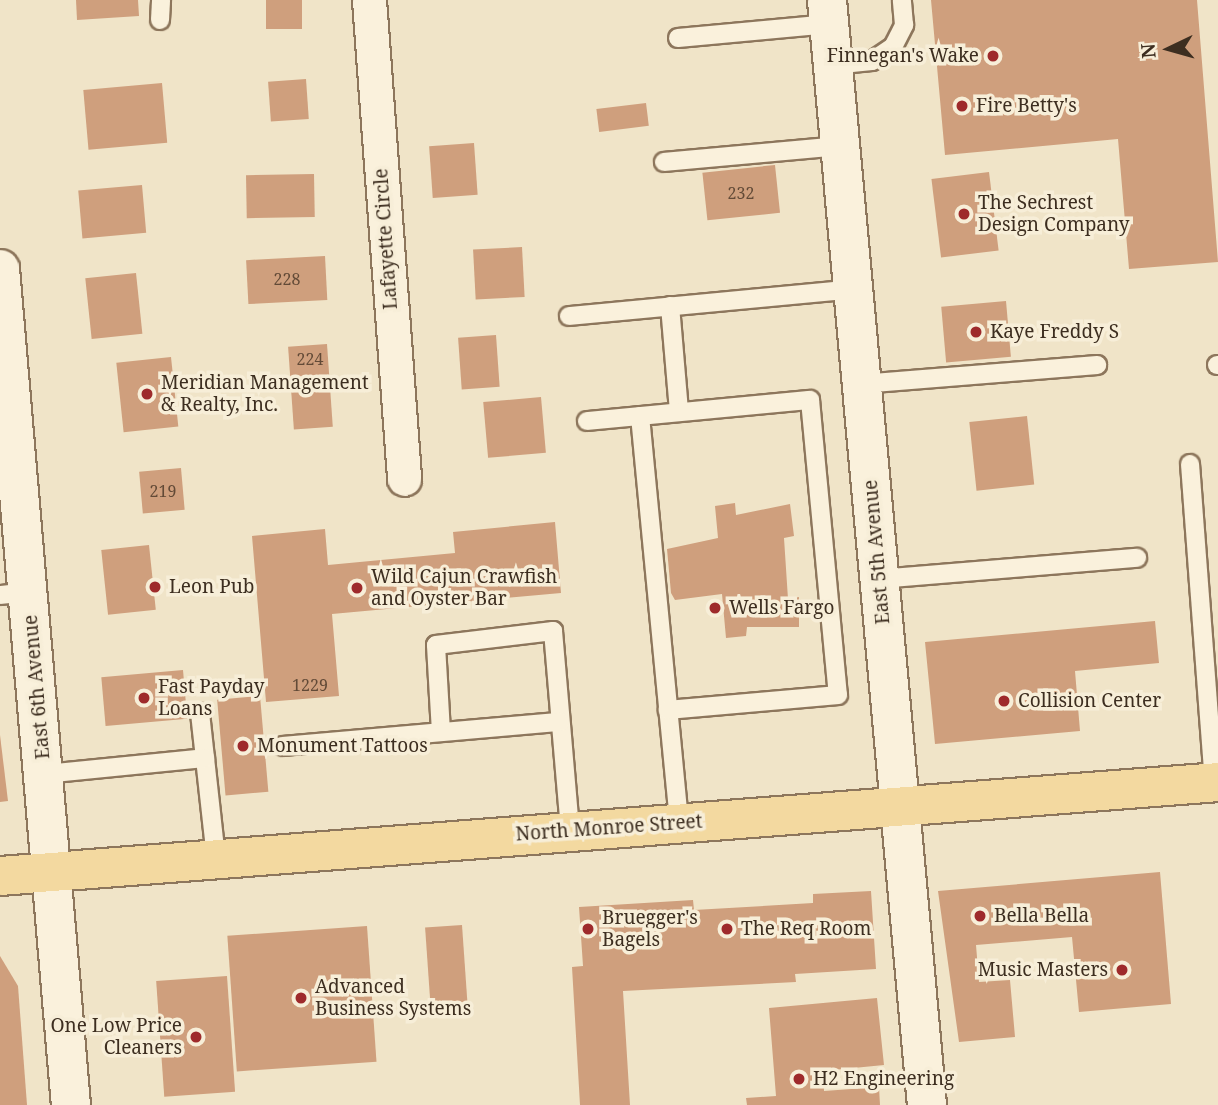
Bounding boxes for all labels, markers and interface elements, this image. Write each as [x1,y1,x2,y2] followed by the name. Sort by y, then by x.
[1134,14,1204,84] north arrow
[1134,42,1162,59] text: N
[827,45,979,67] place label: Finnegan's Wake
[985,48,1001,64] marker: Finnegan's Wake
[976,95,1077,117] place label: Fire Betty's
[954,98,970,114] marker: Fire Betty's
[370,168,402,310] street label: Lafayette Circle
[728,183,754,203] house number: 232
[978,192,1130,236] place label: The Sechrest Design Company
[956,206,972,222] marker: The Sechrest Design Company
[274,269,300,289] house number: 228
[990,321,1119,343] place label: Kaye Freddy S
[968,324,984,340] marker: Kaye Freddy S
[297,349,323,369] house number: 224
[161,372,369,416] place label: Meridian Management & Realty, Inc.
[139,386,155,402] marker: Meridian Management & Realty, Inc.
[859,479,895,625] street label: East 5th Avenue
[150,481,176,501] house number: 219
[371,566,557,610] place label: Wild Cajun Crawfish and Oyster Bar
[169,576,254,598] place label: Leon Pub
[147,579,163,595] marker: Leon Pub
[349,580,365,596] marker: Wild Cajun Crawfish and Oyster Bar
[729,597,834,619] place label: Wells Fargo
[707,600,723,616] marker: Wells Fargo
[19,614,55,760] street label: East 6th Avenue
[292,675,328,695] house number: 1229
[158,676,265,720] place label: Fast Payday Loans
[136,690,152,706] marker: Fast Payday Loans
[1018,690,1161,712] place label: Collision Center
[996,693,1012,709] marker: Collision Center
[257,735,428,757] place label: Monument Tattoos
[235,738,251,754] marker: Monument Tattoos
[515,810,703,846] street label: North Monroe Street
[994,905,1089,927] place label: Bella Bella
[602,907,698,951] place label: Bruegger's Bagels
[972,908,988,924] marker: Bella Bella
[741,918,871,940] place label: The Req Room
[580,921,596,937] marker: Bruegger's Bagels
[719,921,735,937] marker: The Req Room
[978,959,1108,981] place label: Music Masters
[1114,962,1130,978] marker: Music Masters
[315,976,471,1020] place label: Advanced Business Systems
[293,990,309,1006] marker: Advanced Business Systems
[50,1015,182,1059] place label: One Low Price Cleaners
[188,1029,204,1045] marker: One Low Price Cleaners
[813,1068,954,1090] place label: H2 Engineering
[791,1071,807,1087] marker: H2 Engineering

